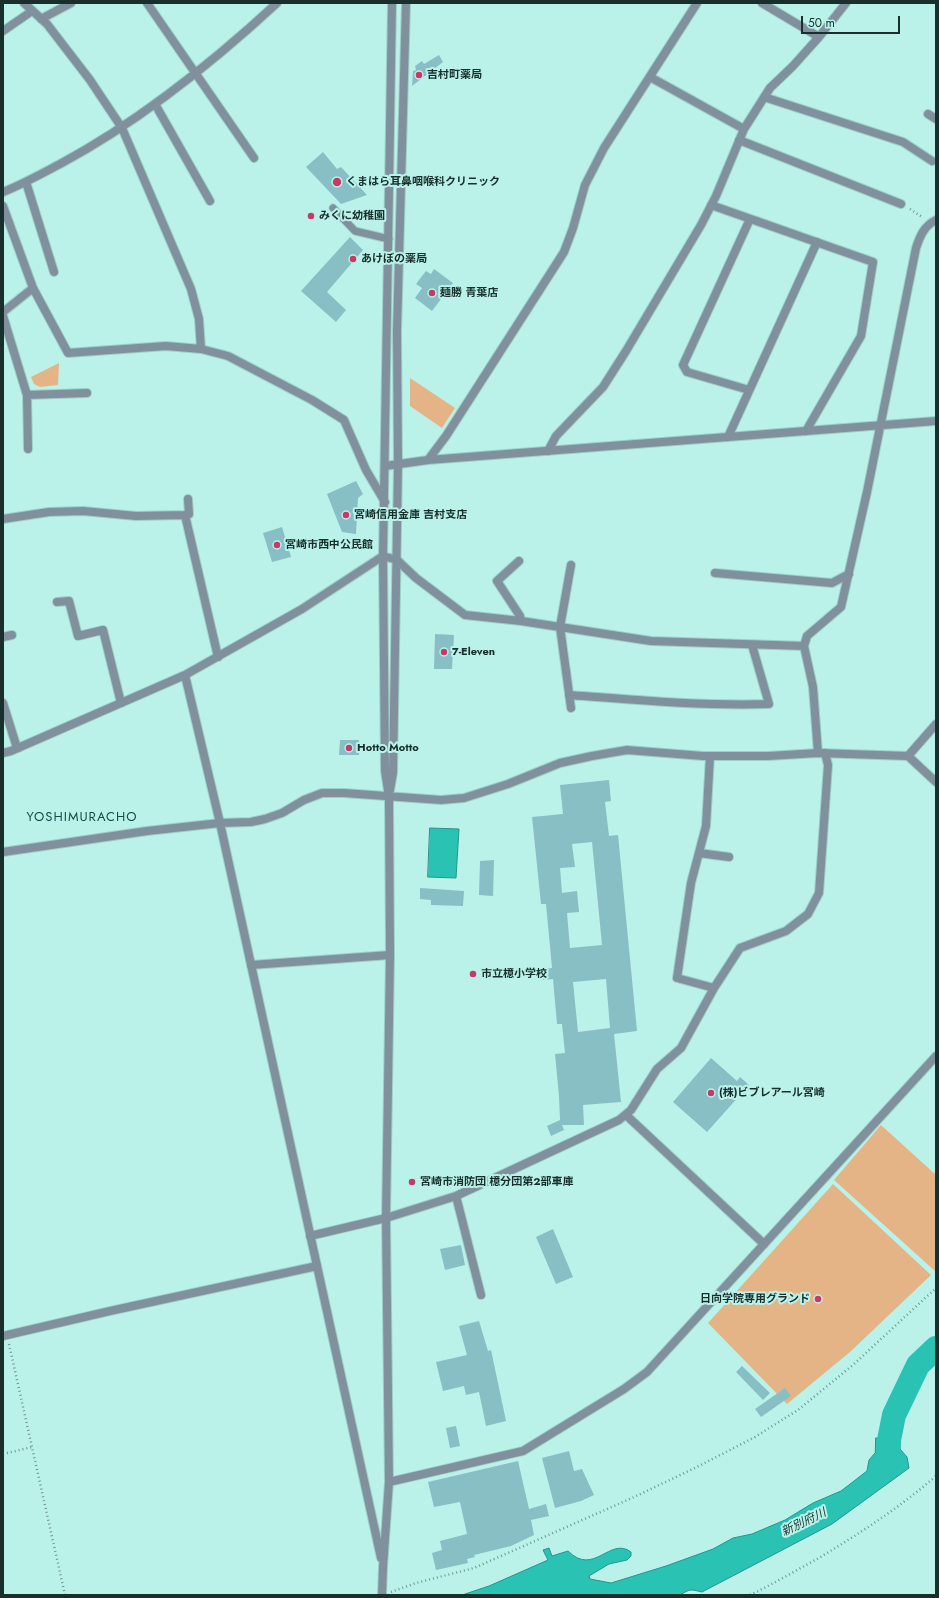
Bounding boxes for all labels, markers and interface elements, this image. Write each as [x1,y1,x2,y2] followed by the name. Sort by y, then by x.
[803,8,902,34] scale bar
[808,14,835,32] text: 50 m
[427,68,482,82] place label: 吉村町薬局
[414,70,424,80] marker: 吉村町薬局
[346,175,500,189] place label: くまはら耳鼻咽喉科クリニック
[331,176,343,188] marker: くまはら耳鼻咽喉科クリニック
[319,209,385,223] place label: みくに幼稚園
[306,211,316,221] marker: みくに幼稚園
[361,252,427,266] place label: あけぼの薬局
[348,254,358,264] marker: あけぼの薬局
[440,286,498,300] place label: 麺勝 青葉店
[427,288,437,298] marker: 麺勝 青葉店
[354,508,467,522] place label: 宮崎信用金庫 吉村支店
[341,510,351,520] marker: 宮崎信用金庫 吉村支店
[285,538,373,552] place label: 宮崎市西中公民館
[272,540,282,550] marker: 宮崎市西中公民館
[452,645,495,659] place label: 7-Eleven
[439,647,449,657] marker: 7-Eleven
[357,741,419,755] place label: Hotto Motto
[344,743,354,753] marker: Hotto Motto
[26,810,138,826] district label: YOSHIMURACHO
[481,967,547,981] place label: 市立檍小学校
[468,969,478,979] marker: 市立檍小学校
[719,1086,825,1100] place label: (株)ビブレアール宮崎
[706,1088,716,1098] marker: (株)ビブレアール宮崎
[420,1175,574,1189] place label: 宮崎市消防団 檍分団第2部車庫
[407,1177,417,1187] marker: 宮崎市消防団 檍分団第2部車庫
[700,1292,810,1306] place label: 日向学院専用グランド
[813,1294,823,1304] marker: 日向学院専用グランド
[779,1506,829,1540] water label: 新別府川

